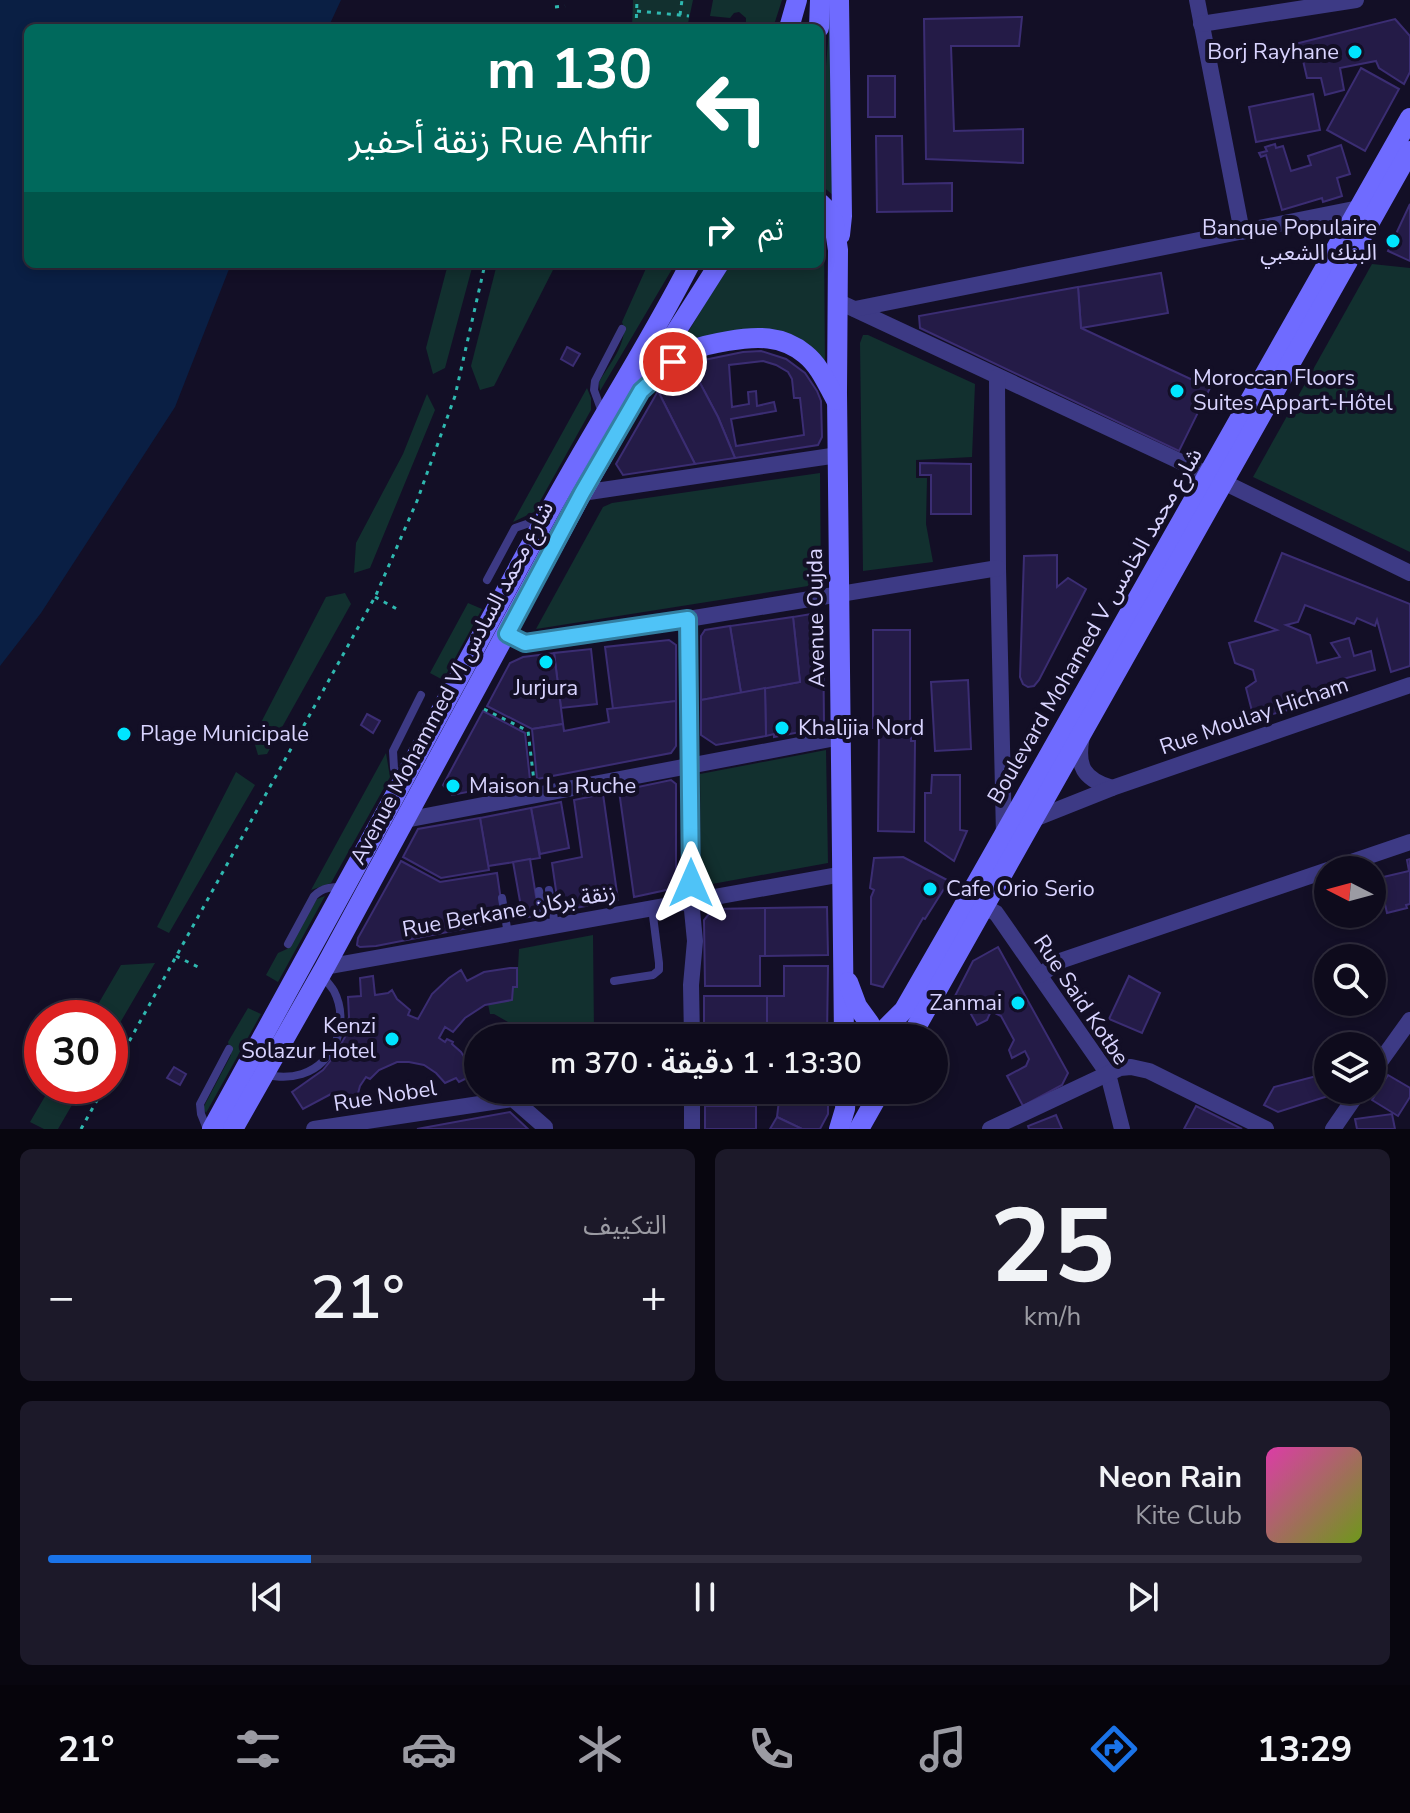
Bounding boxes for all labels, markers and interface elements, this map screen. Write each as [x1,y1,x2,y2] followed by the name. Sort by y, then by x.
[487,31,652,108] text: 130 m
[1207,37,1339,67] place label: Borj Rayhane
[1346,43,1364,61] marker: Borj Rayhane
[680,56,784,160] icon: left
[349,117,652,166] text: Rue Ahfir زنقة أحفير
[698,208,742,252] icon: right
[758,210,784,251] text: ثم
[1202,213,1377,269] place label: Banque Populaire البنك الشعبي
[1384,232,1402,250] marker: Banque Populaire البنك الشعبي
[639,328,707,396] pin
[651,340,695,384] icon: arrive
[1193,363,1393,418] place label: Moroccan Floors Suites Appart-Hôtel
[1168,382,1186,400] marker: Moroccan Floors Suites Appart-Hôtel
[980,443,1210,810] street label: Boulevard Mohamed V شارع محمد الخامس
[343,496,562,870] street label: Avenue Mohammed VI شارع محمد السادس
[800,548,832,688] street label: Avenue Oujda
[537,653,555,671] marker: Jurjura
[1156,670,1352,762] street label: Rue Moulay Hicham
[513,673,578,703] place label: Jurjura
[798,713,924,743] place label: Khalijia Nord
[140,719,309,749] place label: Plage Municipale
[773,719,791,737] marker: Khalijia Nord
[115,725,133,743] marker: Plage Municipale
[469,771,636,801] place label: Maison La Ruche
[444,777,462,795] marker: Maison La Ruche
[649,841,733,925] position arrow
[1314,856,1386,928] north arrow
[1314,856,1386,1104] map controls
[946,874,1095,904] place label: Cafe Orio Serio
[400,877,618,945] street label: Rue Berkane زنقة بركان
[921,880,939,898] marker: Cafe Orio Serio
[1026,929,1136,1071] street label: Rue Said Kotbe
[1314,944,1386,1016] button: search
[930,988,1002,1018] place label: Zanmai
[1009,994,1027,1012] marker: Zanmai
[24,1000,128,1104] speed limit sign: 30
[241,1011,376,1066] place label: Kenzi Solazur Hotel
[383,1030,401,1048] marker: Kenzi Solazur Hotel
[1314,1032,1386,1104] button: layers
[550,1043,862,1084] text: 13:30 · 1 دقيقة · 370 m
[331,1073,439,1119] street label: Rue Nobel
[990,1176,1115,1318] text: 25
[583,1208,667,1243] text: التكييف
[310,1257,405,1339] text: 21°
[48,1268,74,1328] text: −
[641,1268,667,1328] text: +
[1024,1299,1081,1334] text: km/h
[1098,1457,1242,1498] text: Neon Rain
[1135,1498,1242,1533] text: Kite Club
[245,1575,289,1619] icon: previous
[683,1575,727,1619] icon: pause
[1121,1575,1165,1619] icon: next
[230,1721,286,1777] icon: filters
[401,1721,457,1777] icon: car
[572,1721,628,1777] icon: climate
[743,1721,799,1777] icon: phone
[915,1721,971,1777] icon: music
[1086,1721,1142,1777] icon: directions
[58,1725,115,1774] text: 21°
[1257,1725,1352,1774] text: 13:29

